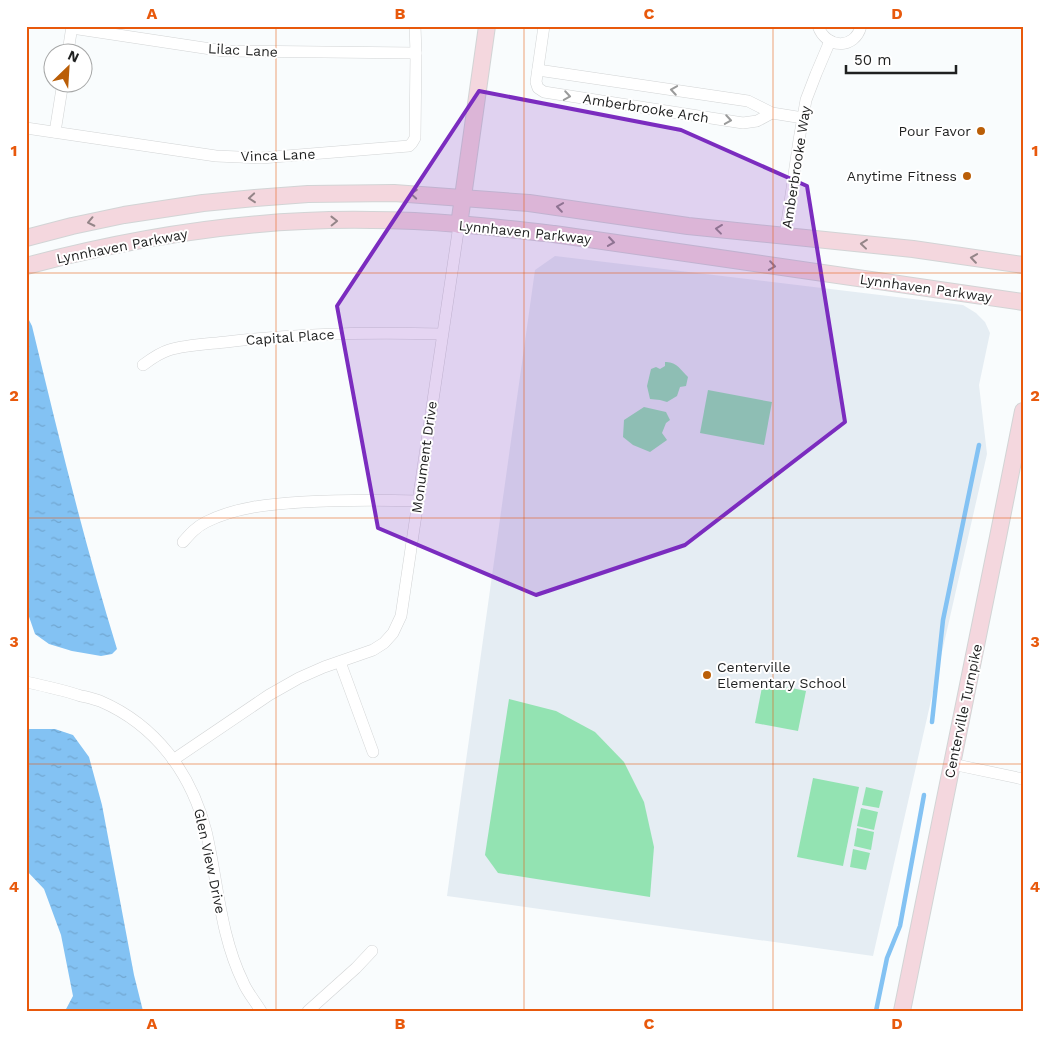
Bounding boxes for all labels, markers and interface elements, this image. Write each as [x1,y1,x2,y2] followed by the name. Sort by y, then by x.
[147,4,158,23] text: A
[395,4,406,23] text: B
[644,4,655,23] text: C
[891,4,903,23] text: D
[208,40,278,60] street label: Lilac Lane
[42,42,92,92] north arrow
[846,42,956,74] scale bar
[65,47,82,66] text: N
[854,51,891,69] text: 50 m
[670,86,678,96] one-way arrow
[563,90,571,100] one-way arrow
[582,90,710,126] street label: Amberbrooke Arch
[778,104,814,230] street label: Amberbrooke Way
[723,115,732,125] one-way arrow
[898,123,971,139] place label: Pour Favor
[975,125,987,137] marker: Pour Favor
[11,141,17,160] text: 1
[1032,141,1038,160] text: 1
[240,146,316,164] street label: Vinca Lane
[847,168,957,184] place label: Anytime Fitness
[961,170,973,182] marker: Anytime Fitness
[410,189,418,200] one-way arrow
[247,192,255,203] one-way arrow
[556,203,565,213] one-way arrow
[331,215,339,226] one-way arrow
[86,216,95,227] one-way arrow
[458,217,593,247] street label: Lynnhaven Parkway
[715,224,723,235] one-way arrow
[55,225,190,267] street label: Lynnhaven Parkway
[607,237,616,247] one-way arrow
[860,239,868,250] one-way arrow
[970,254,979,264] one-way arrow
[768,260,776,270] one-way arrow
[859,271,994,305] street label: Lynnhaven Parkway
[245,326,335,348] street label: Capital Place
[9,386,19,405] text: 2
[1030,386,1040,405] text: 2
[408,400,440,514] street label: Monument Drive
[9,632,19,651] text: 3
[1030,632,1040,651] text: 3
[941,642,985,780] street label: Centerville Turnpike
[717,659,847,691] place label: Centerville Elementary School
[701,669,713,681] marker: Centerville Elementary School
[191,807,229,915] street label: Glen View Drive
[9,877,19,896] text: 4
[1030,877,1040,896] text: 4
[147,1014,158,1033] text: A
[395,1014,406,1033] text: B
[644,1014,655,1033] text: C
[891,1014,903,1033] text: D

